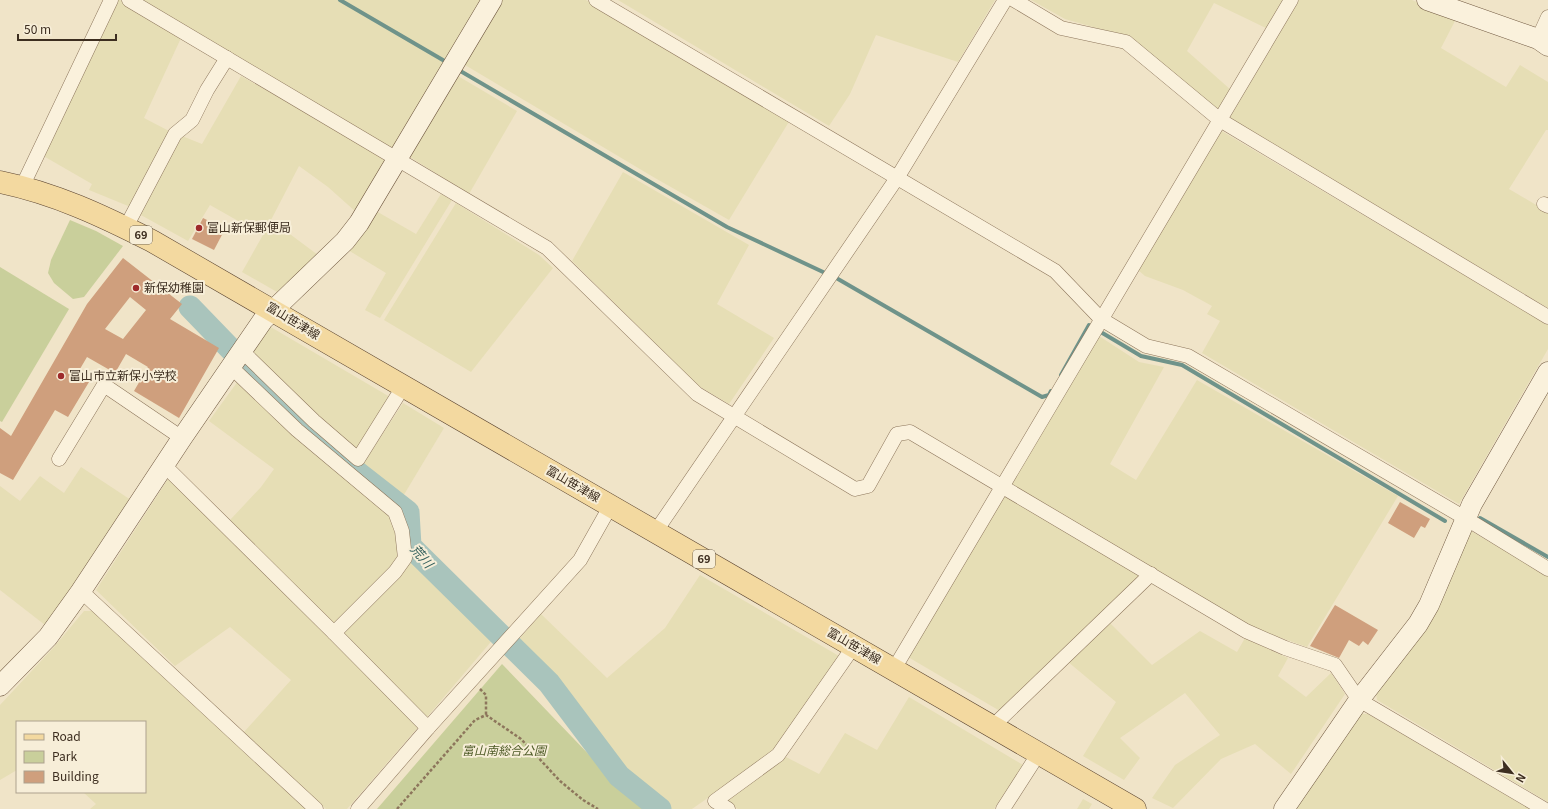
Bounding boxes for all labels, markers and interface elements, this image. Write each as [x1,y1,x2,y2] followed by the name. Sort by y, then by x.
[18,16,116,42] scale bar
[24,20,51,37] text: 50 m
[207,218,291,235] place label: 富山新保郵便局
[194,223,204,233] marker: 富山新保郵便局
[130,226,152,244] road number: 69
[144,278,204,295] place label: 新保幼稚園
[131,283,141,293] marker: 新保幼稚園
[264,297,324,342] street label: 富山笹津線
[69,366,177,383] place label: 富山市立新保小学校
[56,371,66,381] marker: 富山市立新保小学校
[544,460,604,505] street label: 富山笹津線
[407,540,439,573] water label: 荒川
[693,550,715,568] road number: 69
[825,622,885,667] street label: 富山笹津線
[16,721,146,793] legend
[52,727,81,744] text: Road
[462,741,548,758] park label: 富山南総合公園
[52,747,77,764] text: Park
[1492,753,1532,793] north arrow
[52,767,99,784] text: Building
[1513,771,1531,786] text: N

